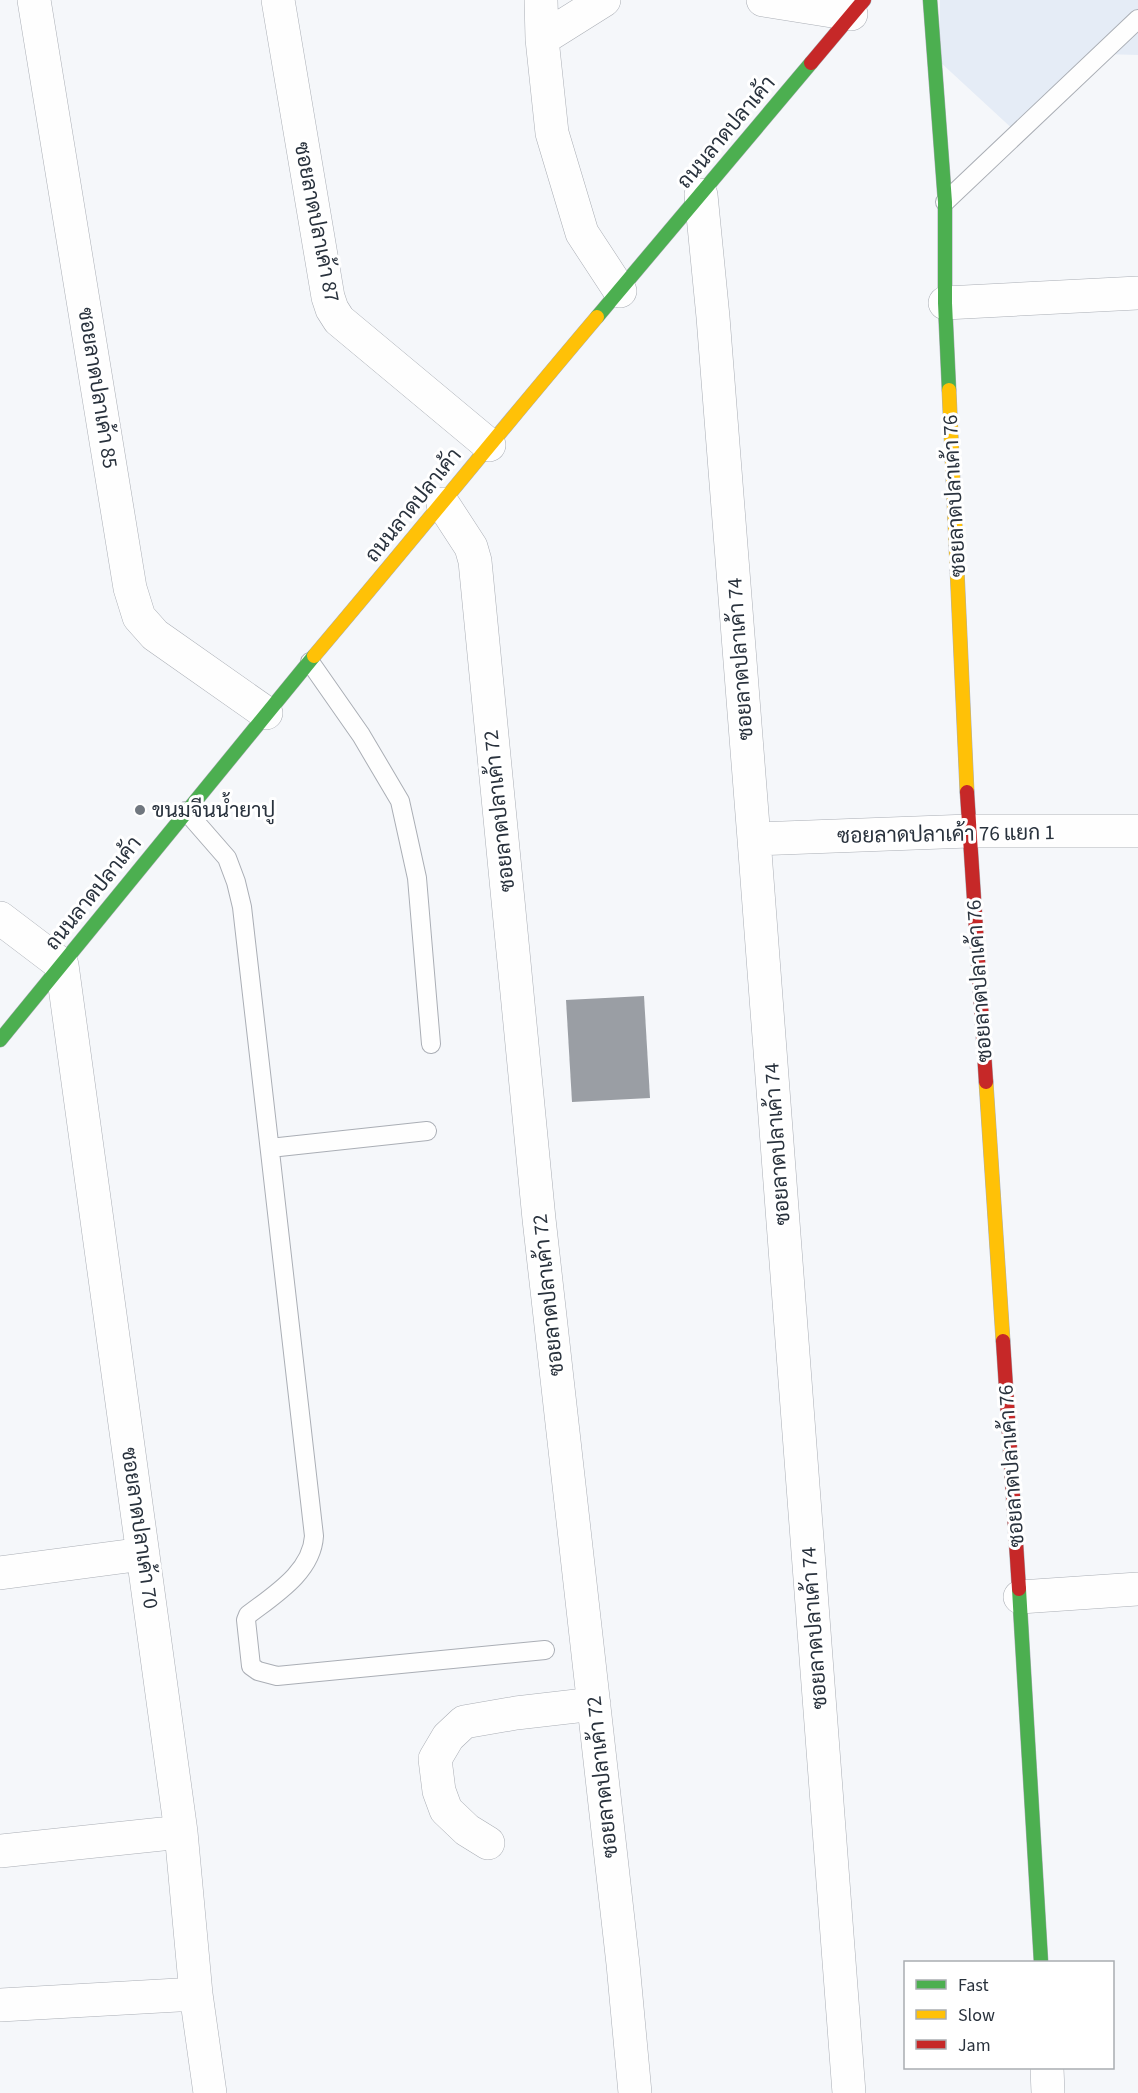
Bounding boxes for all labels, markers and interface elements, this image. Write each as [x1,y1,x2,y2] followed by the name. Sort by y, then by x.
[670,69,782,195] street label: ถนนลาดปลาเค้า
[287,139,347,305] street label: ซอยลาดปลาเค้า 87
[70,305,126,471] street label: ซอยลาดปลาเค้า 85
[935,414,973,578] street label: ซอยลาดปลาเค้า 76
[358,441,468,569] street label: ถนนลาดปลาเค้า
[719,577,761,741] street label: ซอยลาดปลาเค้า 74
[476,729,522,893] street label: ซอยลาดปลาเค้า 72
[152,792,275,825] place label: ขนมจีนน้ำยาปู
[133,803,147,817] marker: ขนมจีนน้ำยาปู
[837,817,1055,851] street label: ซอยลาดปลาเค้า 76 แยก 1
[38,829,148,957] street label: ถนนลาดปลาเค้า
[958,899,1000,1063] street label: ซอยลาดปลาเค้า 76
[756,1062,798,1226] street label: ซอยลาดปลาเค้า 74
[525,1213,571,1377] street label: ซอยลาดปลาเค้า 72
[990,1384,1032,1548] street label: ซอยลาดปลาเค้า 76
[114,1445,166,1611] street label: ซอยลาดปลาเค้า 70
[793,1546,835,1710] street label: ซอยลาดปลาเค้า 74
[579,1695,625,1859] street label: ซอยลาดปลาเค้า 72
[904,1961,1114,2069] legend
[958,1973,989,1998] text: Fast
[958,2003,995,2028] text: Slow
[958,2033,991,2058] text: Jam

